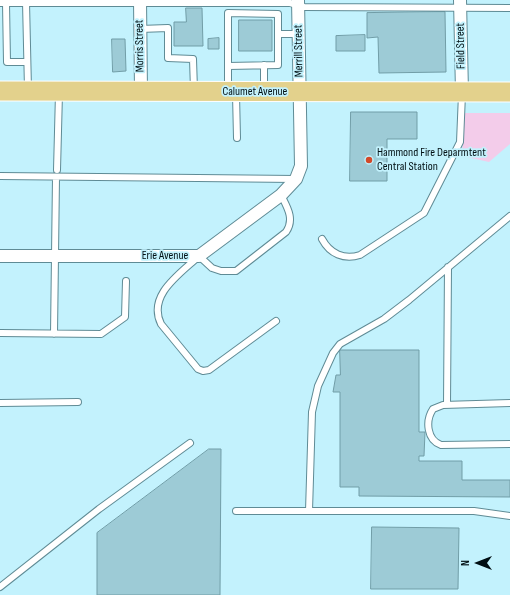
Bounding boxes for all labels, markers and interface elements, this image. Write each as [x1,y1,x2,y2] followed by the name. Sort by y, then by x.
[132,19,148,73] street label: Morris Street
[453,23,469,69] street label: Field Street
[291,24,307,78] street label: Merrill Street
[223,85,287,99] street label: Calumet Avenue
[377,146,486,174] place label: Hammond Fire Deparmtent Central Station
[364,155,374,165] marker: Hammond Fire Deparmtent Central Station
[142,249,188,263] street label: Erie Avenue
[458,543,498,583] north arrow
[459,560,472,566] text: N

